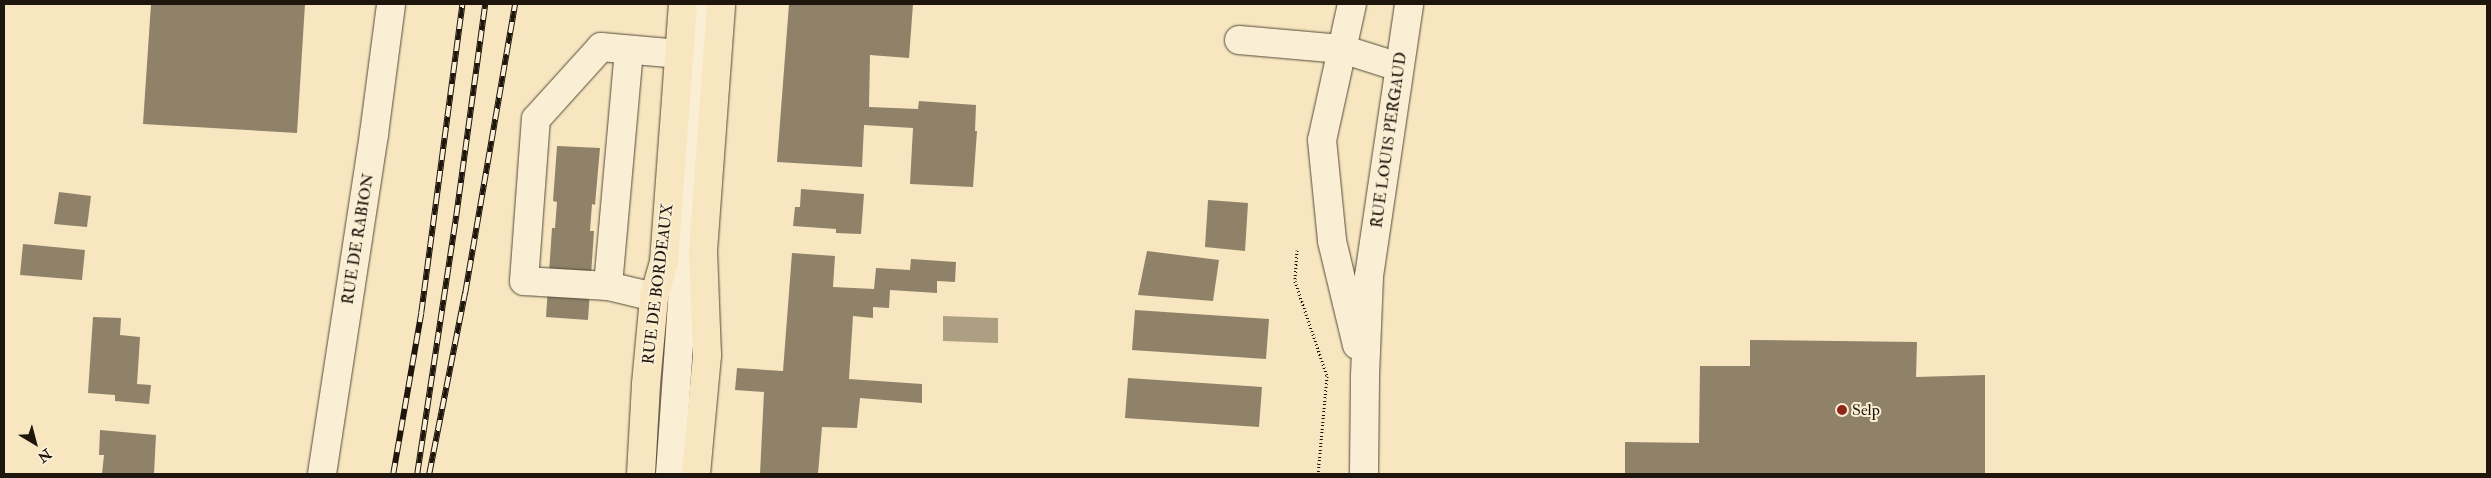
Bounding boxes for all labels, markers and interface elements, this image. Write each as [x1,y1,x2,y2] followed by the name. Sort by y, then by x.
[1367,51,1411,229] street label: RUE LOUIS PERGAUD
[338,172,378,306] street label: RUE DE RABION
[639,203,677,365] street label: RUE DE BORDEAUX
[1852,400,1880,420] place label: Selp
[1836,404,1848,416] marker: Selp
[10,418,60,468] north arrow
[34,445,54,466] text: N

